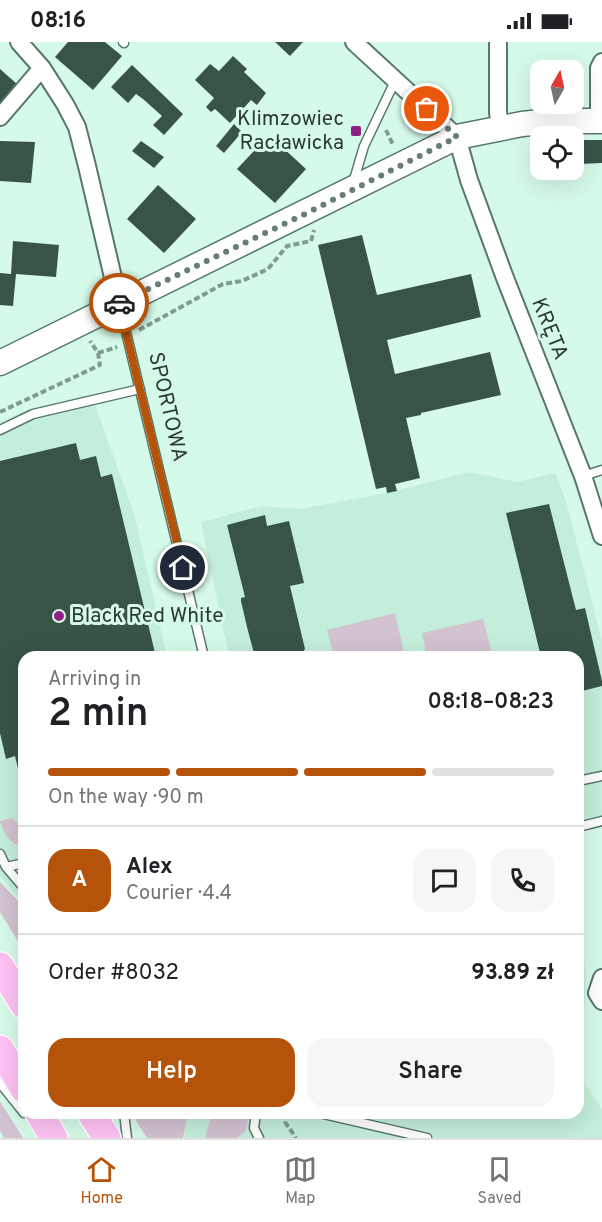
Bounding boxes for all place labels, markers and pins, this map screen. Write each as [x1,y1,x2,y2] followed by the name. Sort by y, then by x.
[401,83,452,134] pin
[237,106,344,157] place label: Klimzowiec Racławicka
[349,124,363,138] marker: Klimzowiec Racławicka
[157,542,208,593] pin
[71,603,223,630] place label: Black Red White
[52,609,66,623] marker: Black Red White

